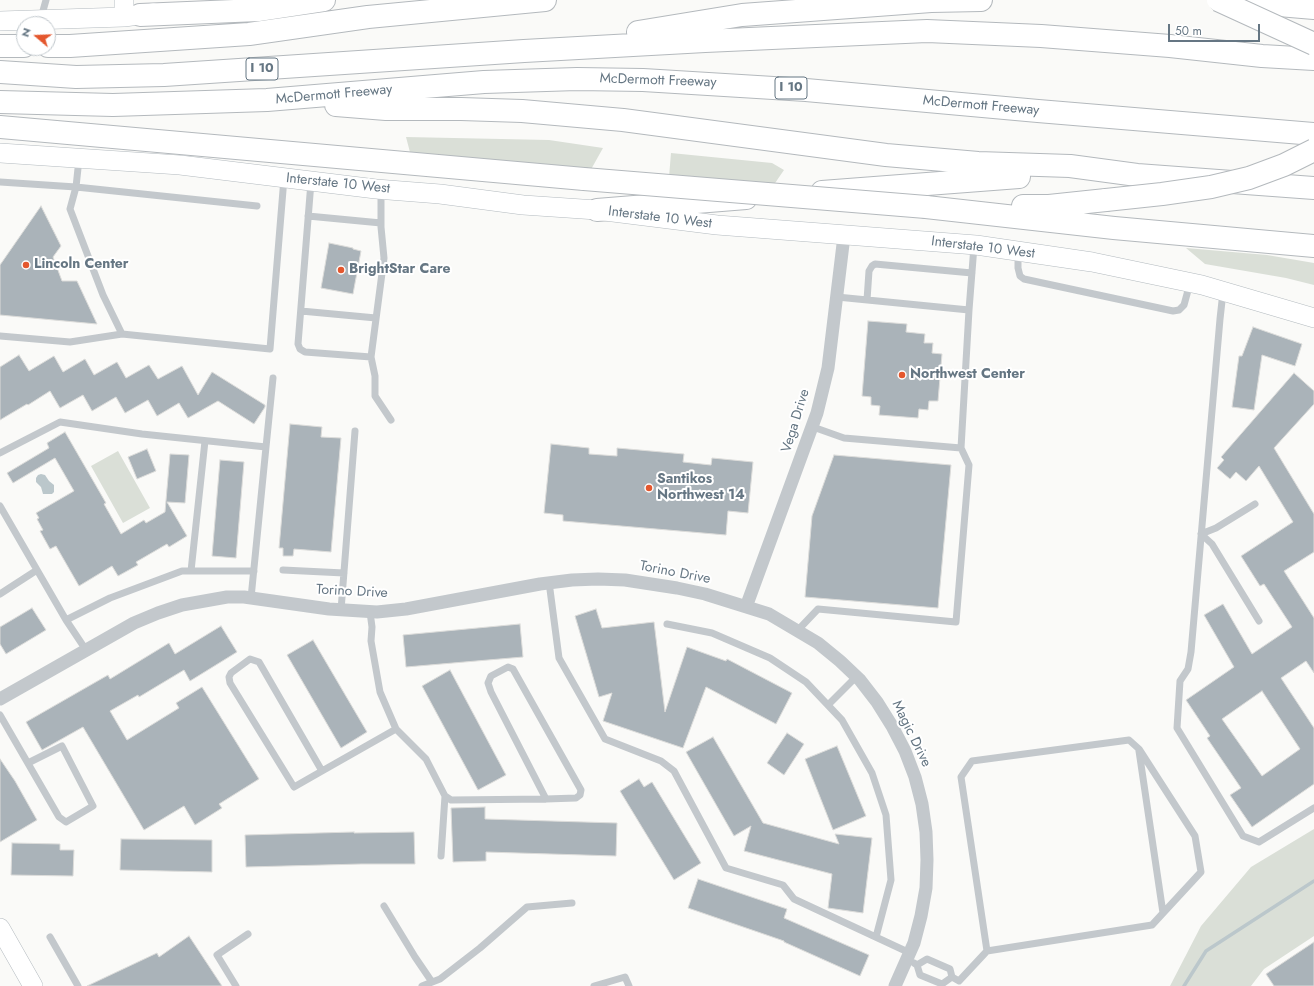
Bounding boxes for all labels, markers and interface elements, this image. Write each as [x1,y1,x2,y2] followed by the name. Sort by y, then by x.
[16,16,56,56] north arrow
[1170,16,1262,42] scale bar
[1175,22,1202,40] text: 50 m
[17,26,35,39] text: N
[246,58,278,80] road number: I 10
[599,71,717,91] street label: McDermott Freeway
[775,77,807,99] road number: I 10
[275,82,393,108] street label: McDermott Freeway
[922,93,1040,119] street label: McDermott Freeway
[285,170,391,198] street label: Interstate 10 West
[607,203,713,233] street label: Interstate 10 West
[930,233,1036,263] street label: Interstate 10 West
[34,257,129,273] place label: Lincoln Center
[21,260,31,270] marker: Lincoln Center
[349,262,450,278] place label: BrightStar Care
[336,265,346,275] marker: BrightStar Care
[910,367,1025,383] place label: Northwest Center
[897,370,907,380] marker: Northwest Center
[778,387,814,455] street label: Vega Drive
[657,472,745,504] place label: Santikos Northwest 14
[644,483,654,493] marker: Santikos Northwest 14
[638,558,712,588] street label: Torino Drive
[316,582,388,602] street label: Torino Drive
[888,698,934,770] street label: Magic Drive

